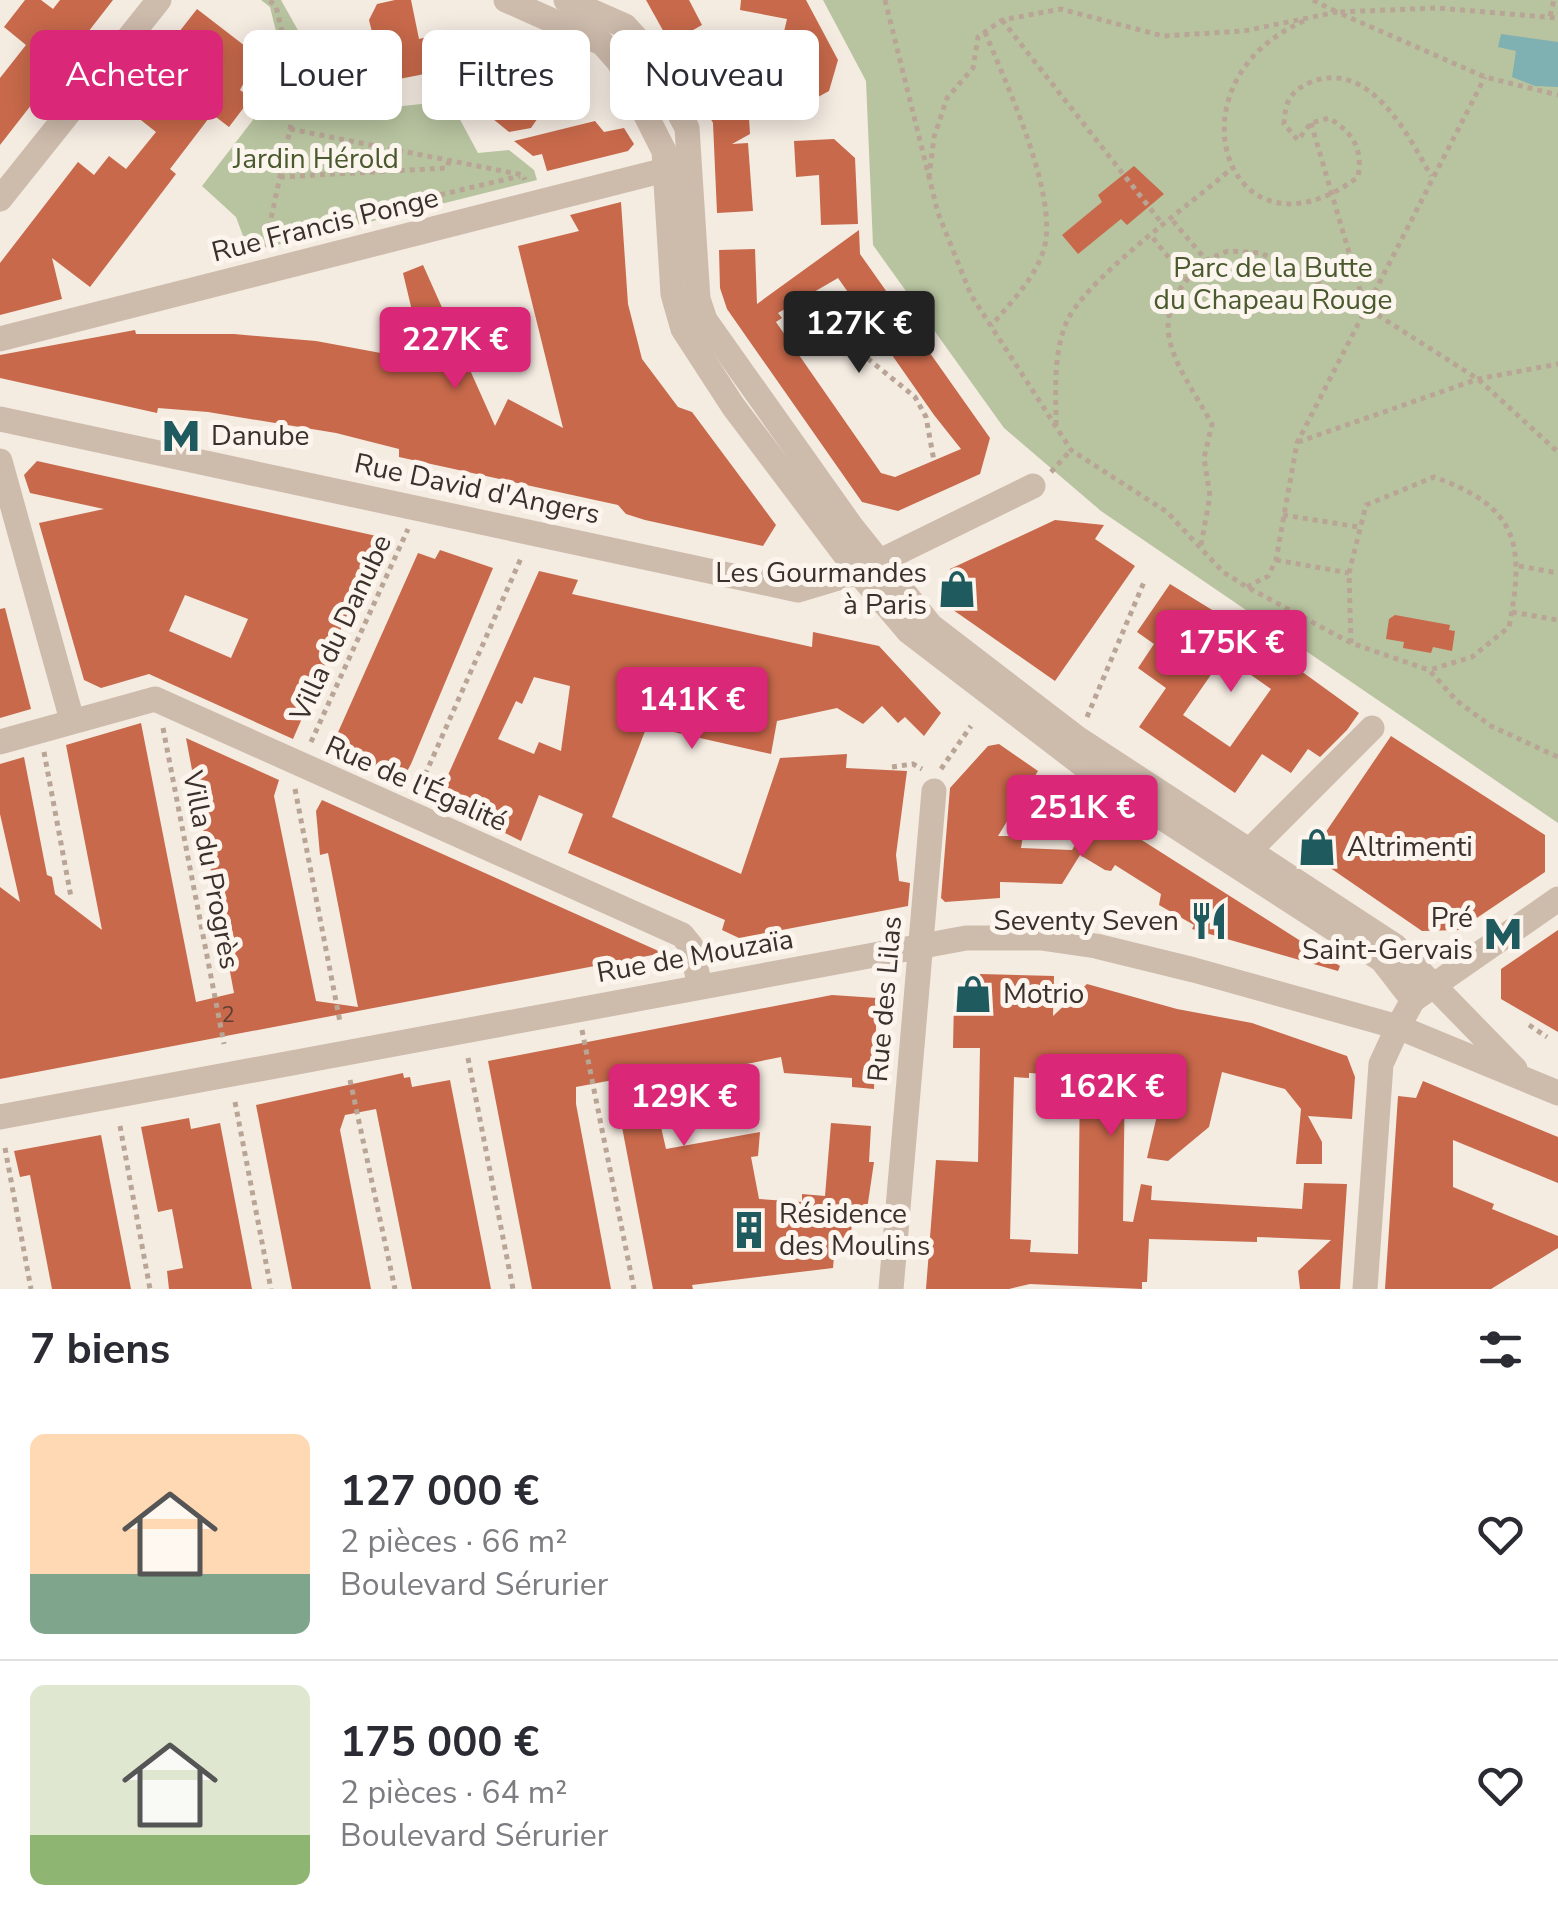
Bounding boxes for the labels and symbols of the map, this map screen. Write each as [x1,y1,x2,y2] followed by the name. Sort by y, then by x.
[232,140,399,178] park label: Jardin Hérold
[208,178,442,272] street label: Rue Francis Ponge
[1154,249,1392,319] park label: Parc de la Butte du Chapeau Rouge
[778,291,940,376] pin: 127K €
[374,307,536,392] pin: 227K €
[160,415,202,457] metro station icon: Danube
[211,417,309,455] place label: Danube
[351,444,603,534] street label: Rue David d'Angers
[281,528,401,729] street label: Villa du Danube
[715,554,927,624] place label: Les Gourmandes à Paris
[936,568,978,610] shop icon: Les Gourmandes à Paris
[1150,610,1312,695] pin: 175K €
[611,667,773,752] pin: 141K €
[319,727,513,841] street label: Rue de l'Égalité
[173,767,249,972] street label: Villa du Progrès
[1001,775,1163,860] pin: 251K €
[1296,826,1338,868] shop icon: Altrimenti
[1347,828,1473,866] place label: Altrimenti
[1302,899,1473,969] place label: Pré Saint-Gervais
[1188,900,1230,942] restaurant icon: Seventy Seven
[994,902,1179,940] place label: Seventy Seven
[1482,913,1524,955] metro station icon: Pré Saint-Gervais
[859,914,911,1084] street label: Rue des Lilas
[594,920,796,992] street label: Rue de Mouzaïa
[952,973,994,1015] shop icon: Motrio
[1003,975,1084,1013] place label: Motrio
[221,1000,235,1030] house number: 2
[1030,1054,1192,1139] pin: 162K €
[603,1064,765,1149] pin: 129K €
[779,1195,930,1265] place label: Résidence des Moulins
[728,1209,770,1251] building icon: Résidence des Moulins

